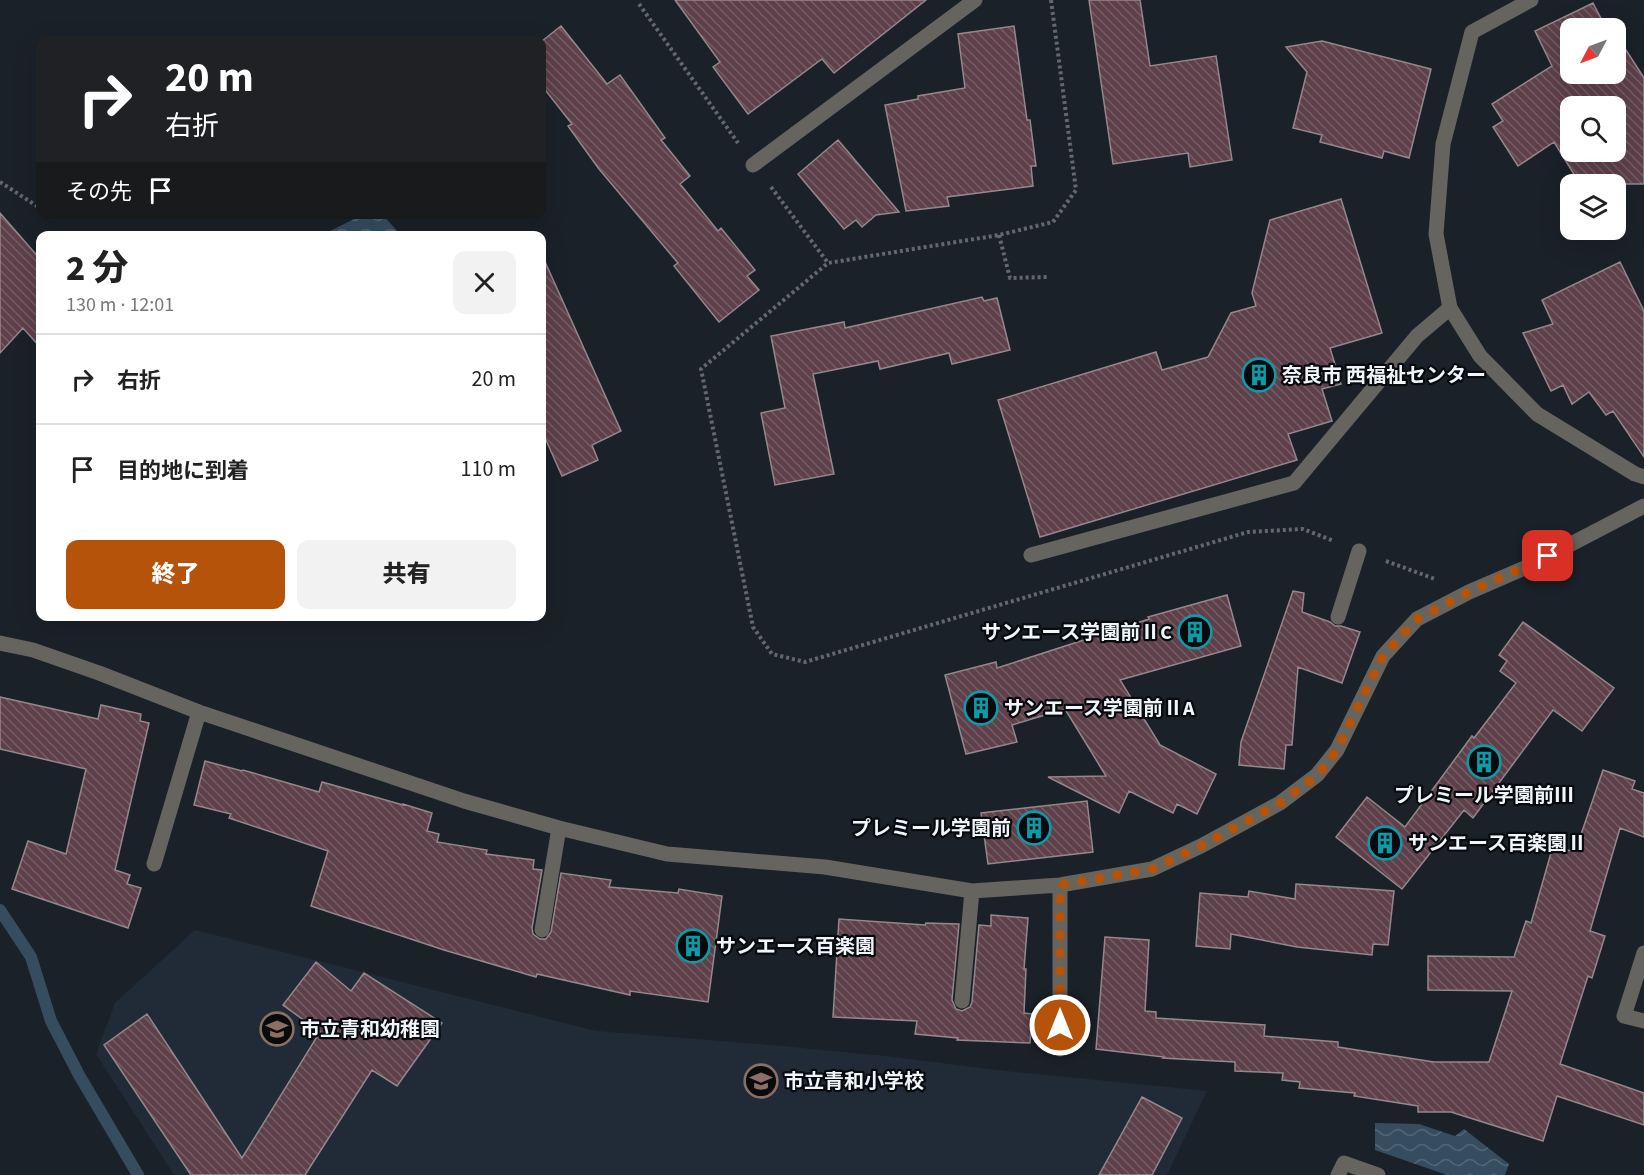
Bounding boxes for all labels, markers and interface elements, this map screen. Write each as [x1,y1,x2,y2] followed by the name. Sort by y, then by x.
[1560,18,1626,84] north arrow
[1560,18,1626,240] map controls
[165,48,254,108] text: 20 m
[66,60,144,138] icon: right
[1560,96,1626,162] button: search
[165,107,219,146] text: 右折
[144,174,177,207] icon: arrive
[1560,174,1626,240] button: layers
[66,176,132,208] text: その先
[66,243,128,294] text: 2 分
[453,251,516,314] button: close
[66,291,174,319] text: 130 m · 12:01
[1241,357,1277,393] building icon: 奈良市 西福祉センター
[1282,362,1486,390] place label: 奈良市 西福祉センター
[66,363,99,396] icon: right
[471,363,516,395] text: 20 m
[117,365,161,397] text: 右折
[66,453,99,486] icon: arrive
[461,453,516,485] text: 110 m
[117,455,249,487] text: 目的地に到着
[1522,530,1573,581] pin
[1531,539,1564,572] icon: arrive
[66,540,285,609] button: 終了
[297,540,516,609] button: 共有
[1177,614,1213,650] building icon: サンエース学園前ⅡC
[981,619,1172,647] place label: サンエース学園前ⅡC
[963,690,999,726] building icon: サンエース学園前ⅡA
[1004,695,1195,723] place label: サンエース学園前ⅡA
[1466,744,1502,780] building icon: プレミール学園前Ⅲ
[1394,782,1574,810] place label: プレミール学園前Ⅲ
[1016,810,1052,846] building icon: プレミール学園前
[851,815,1011,843] place label: プレミール学園前
[1367,825,1403,861] building icon: サンエース百楽園Ⅱ
[1408,830,1587,858] place label: サンエース百楽園Ⅱ
[675,928,711,964] building icon: サンエース百楽園
[716,933,875,961] place label: サンエース百楽園
[1028,993,1092,1057] position arrow
[259,1011,295,1047] school or university icon: 市立青和幼稚園
[300,1016,440,1044] place label: 市立青和幼稚園
[743,1063,779,1099] school or university icon: 市立青和小学校
[784,1068,924,1096] place label: 市立青和小学校

